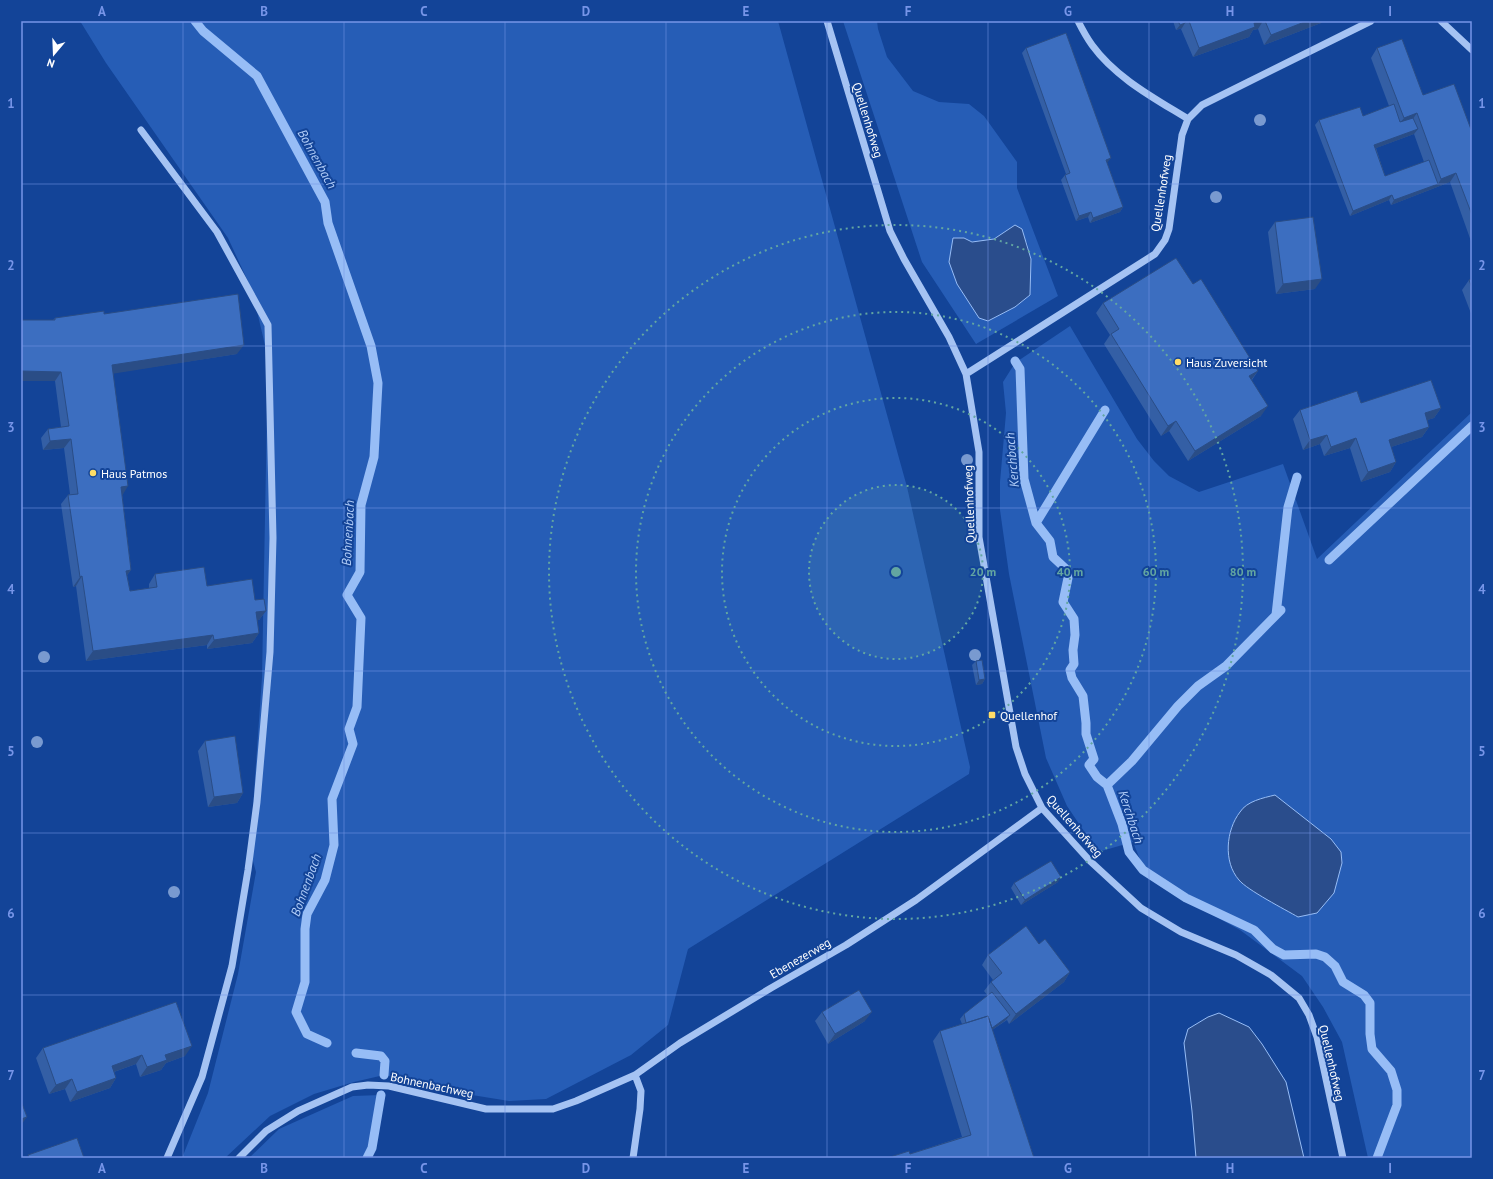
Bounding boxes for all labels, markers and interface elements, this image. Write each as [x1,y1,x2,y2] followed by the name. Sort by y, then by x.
[98,3,106,20] text: A
[260,3,268,20] text: B
[420,3,428,20] text: C
[582,3,590,20] text: D
[743,3,750,20] text: E
[905,3,912,20] text: F
[1064,3,1072,20] text: G
[1226,3,1234,20] text: H
[1388,3,1392,20] text: I
[34,34,74,74] north arrow
[45,56,56,71] text: N
[849,80,887,160] street label: Quellenhofweg
[7,95,15,112] text: 1
[1478,95,1486,112] text: 1
[294,126,340,192] water label: Bohnenbach
[1147,153,1175,233] street label: Quellenhofweg
[7,257,15,274] text: 2
[1478,257,1486,274] text: 2
[1186,355,1267,370] place label: Haus Zuversicht
[1173,357,1183,367] marker: Haus Zuversicht
[7,419,15,436] text: 3
[1478,419,1486,436] text: 3
[1001,432,1023,488] water label: Kerchbach
[960,465,978,543] street label: Quellenhofweg
[101,466,167,481] place label: Haus Patmos
[88,468,98,478] marker: Haus Patmos
[338,500,358,566] water label: Bohnenbach
[970,564,996,579] text: 20 m
[1057,564,1083,579] text: 40 m
[1143,564,1169,579] text: 60 m
[1230,564,1256,579] text: 80 m
[889,565,903,579] centre of rings
[7,581,15,598] text: 4
[1478,581,1486,598] text: 4
[1000,708,1058,723] place label: Quellenhof
[987,710,997,720] marker: Quellenhof
[7,743,15,760] text: 5
[1478,743,1486,760] text: 5
[1114,788,1148,846] water label: Kerchbach
[1044,792,1106,860] street label: Quellenhofweg
[287,851,325,919] water label: Bohnenbach
[7,905,15,922] text: 6
[1478,905,1486,922] text: 6
[767,935,833,981] street label: Ebenezerweg
[1316,1023,1348,1103] street label: Quellenhofweg
[7,1067,15,1084] text: 7
[1478,1067,1486,1084] text: 7
[389,1069,475,1101] street label: Bohnenbachweg
[98,1160,106,1177] text: A
[260,1160,268,1177] text: B
[420,1160,428,1177] text: C
[582,1160,590,1177] text: D
[743,1160,750,1177] text: E
[905,1160,912,1177] text: F
[1064,1160,1072,1177] text: G
[1226,1160,1234,1177] text: H
[1388,1160,1392,1177] text: I

